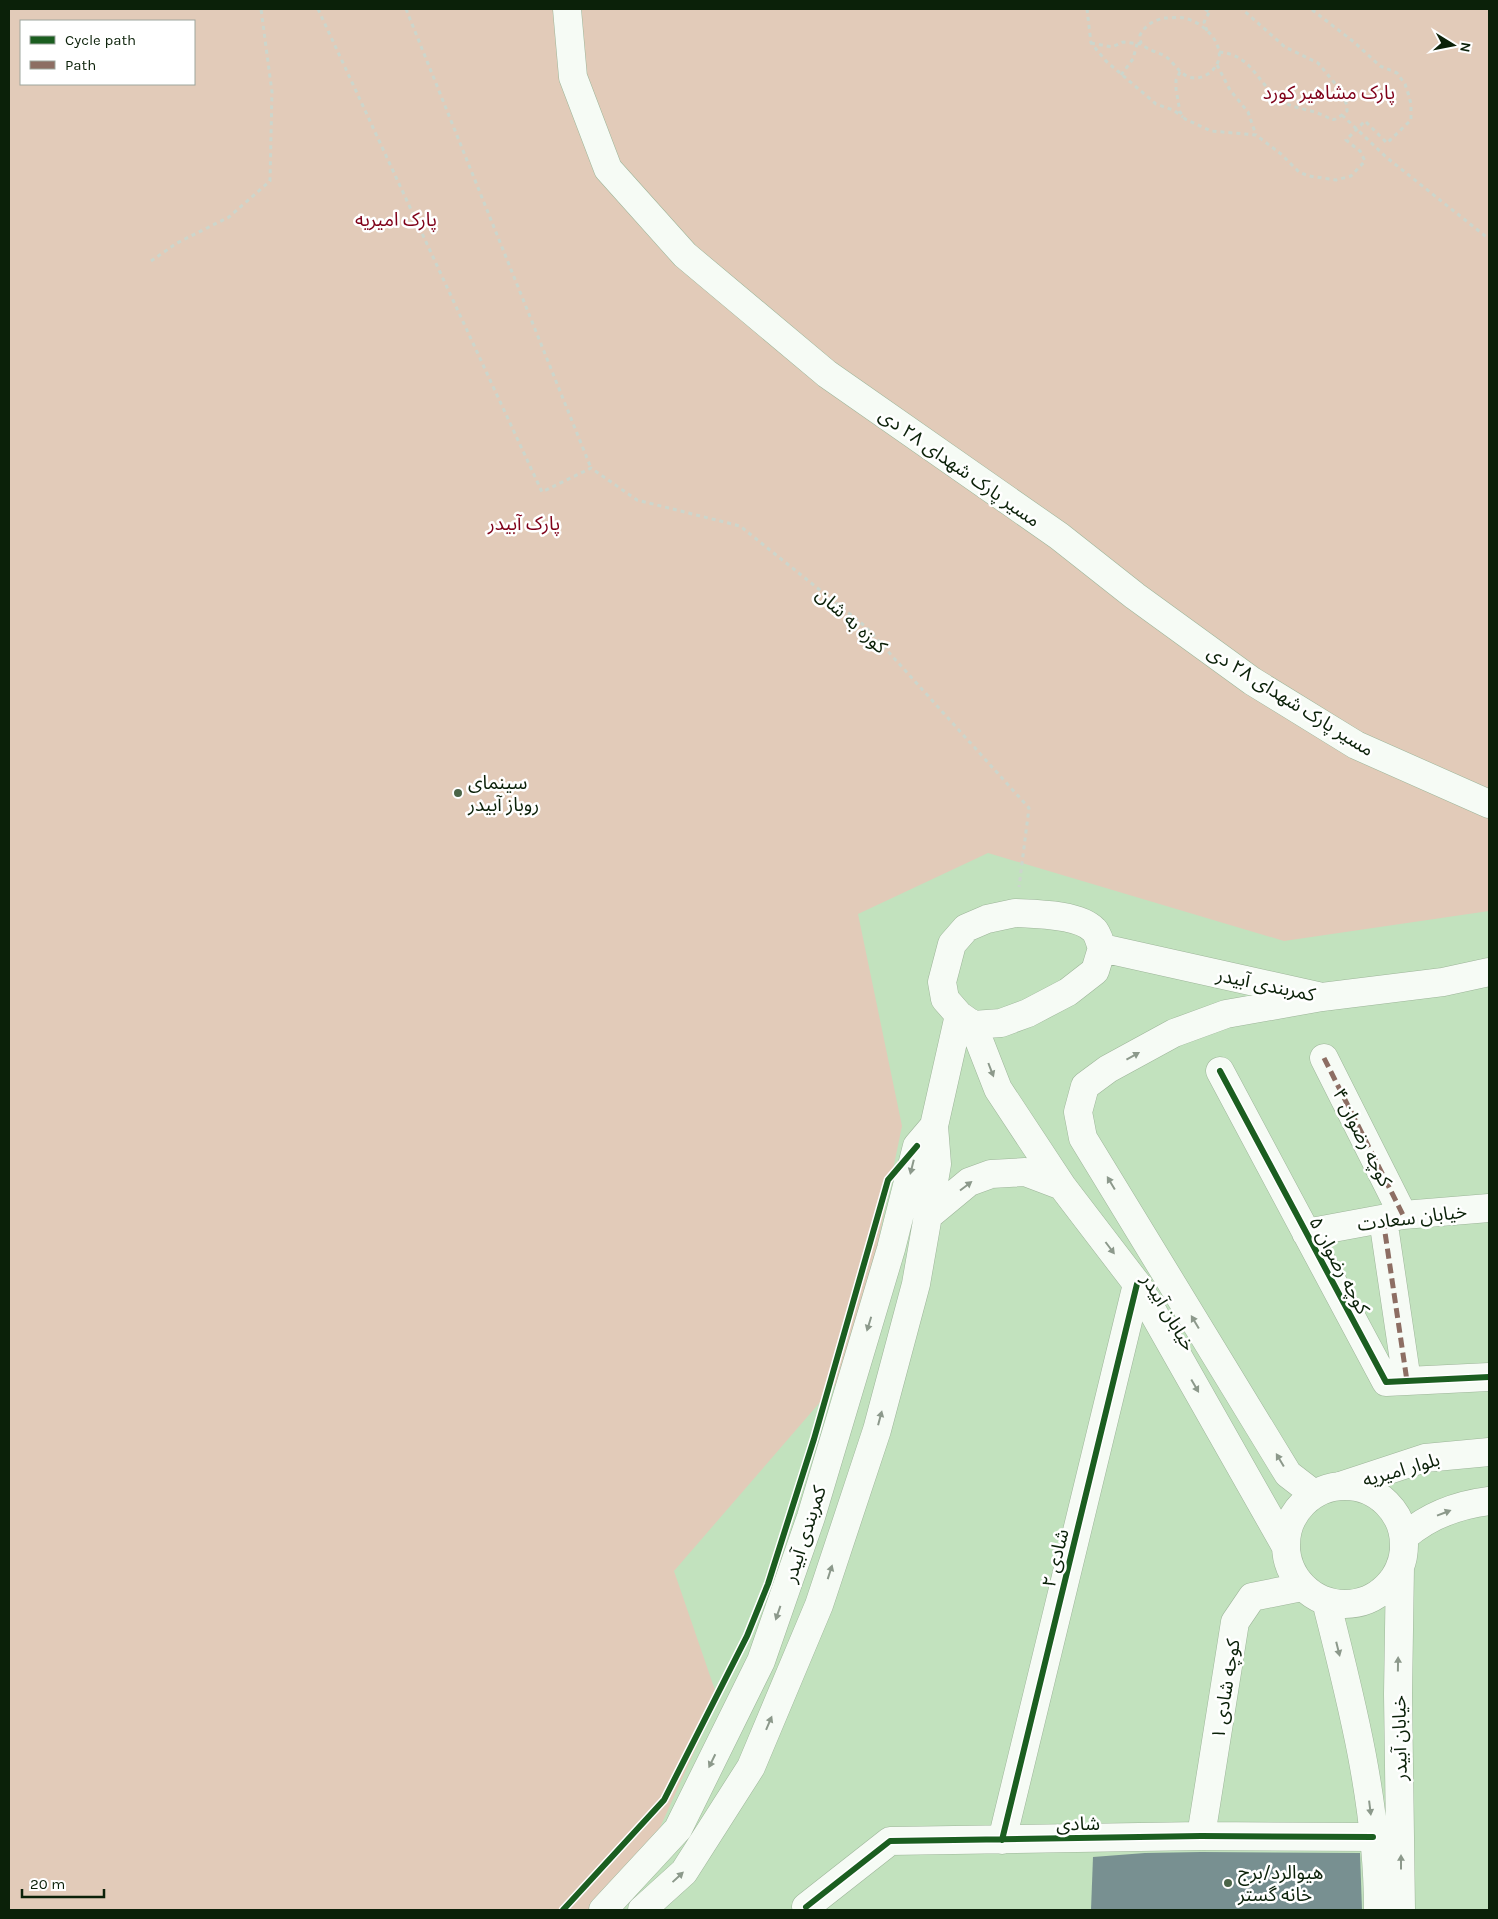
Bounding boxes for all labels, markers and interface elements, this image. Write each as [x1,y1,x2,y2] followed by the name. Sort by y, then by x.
[20,20,195,85] legend
[1428,20,1478,70] north arrow
[65,31,136,49] text: Cycle path
[1456,41,1475,54] text: N
[65,56,96,74] text: Path
[1263,82,1395,105] park label: پارک مشاهیر کورد
[355,209,437,232] park label: پارک امیریه
[874,404,1044,533] street label: مسیر پارک شهدای ۲۸ دی
[487,513,560,536] park label: پارک آبیدر
[811,583,892,659] street label: کوزه به شان
[1203,641,1378,762] street label: مسیر پارک شهدای ۲۸ دی
[467,772,539,816] place label: سینمای روباز آبیدر
[452,787,464,799] marker: سینمای روباز آبیدر
[1214,964,1318,1006] street label: کمربندی آبیدر
[1126,1052,1139,1061] one-way arrow
[987,1063,995,1078] one-way arrow
[1327,1085,1397,1192] street label: کوچه رضوان ۴
[907,1160,915,1175] one-way arrow
[1106,1176,1115,1189] one-way arrow
[959,1181,973,1191] one-way arrow
[1356,1200,1468,1236] street label: خیابان سعادت
[1303,1213,1375,1319] street label: کوچه رضوان ۵
[1104,1241,1115,1254] one-way arrow
[1136,1269,1200,1355] street label: خیابان آبیدر
[1191,1315,1200,1328] one-way arrow
[864,1317,872,1332] one-way arrow
[1191,1380,1200,1393] one-way arrow
[876,1410,884,1425] one-way arrow
[1360,1448,1442,1491] street label: بلوار امیریه
[1275,1454,1284,1467] one-way arrow
[779,1482,831,1586] street label: کمربندی آبیدر
[1437,1509,1452,1517] one-way arrow
[1038,1527,1074,1590] street label: شادی ۲
[827,1565,834,1580] one-way arrow
[773,1605,781,1620] one-way arrow
[1207,1636,1246,1741] street label: کوچه شادی ۱
[1334,1641,1342,1656] one-way arrow
[1394,1656,1402,1672] one-way arrow
[1388,1695,1412,1782] street label: خیابان آبیدر
[766,1716,774,1730] one-way arrow
[708,1754,716,1768] one-way arrow
[1366,1800,1374,1816] one-way arrow
[1056,1813,1100,1835] street label: شادی
[1397,1853,1405,1869] one-way arrow
[1237,1862,1324,1906] place label: هیوالرد/برج خانه گستر
[22,1866,105,1898] scale bar
[671,1871,683,1883] one-way arrow
[30,1875,65,1893] text: 20 m
[1222,1877,1234,1889] marker: هیوالرد/برج خانه گستر

